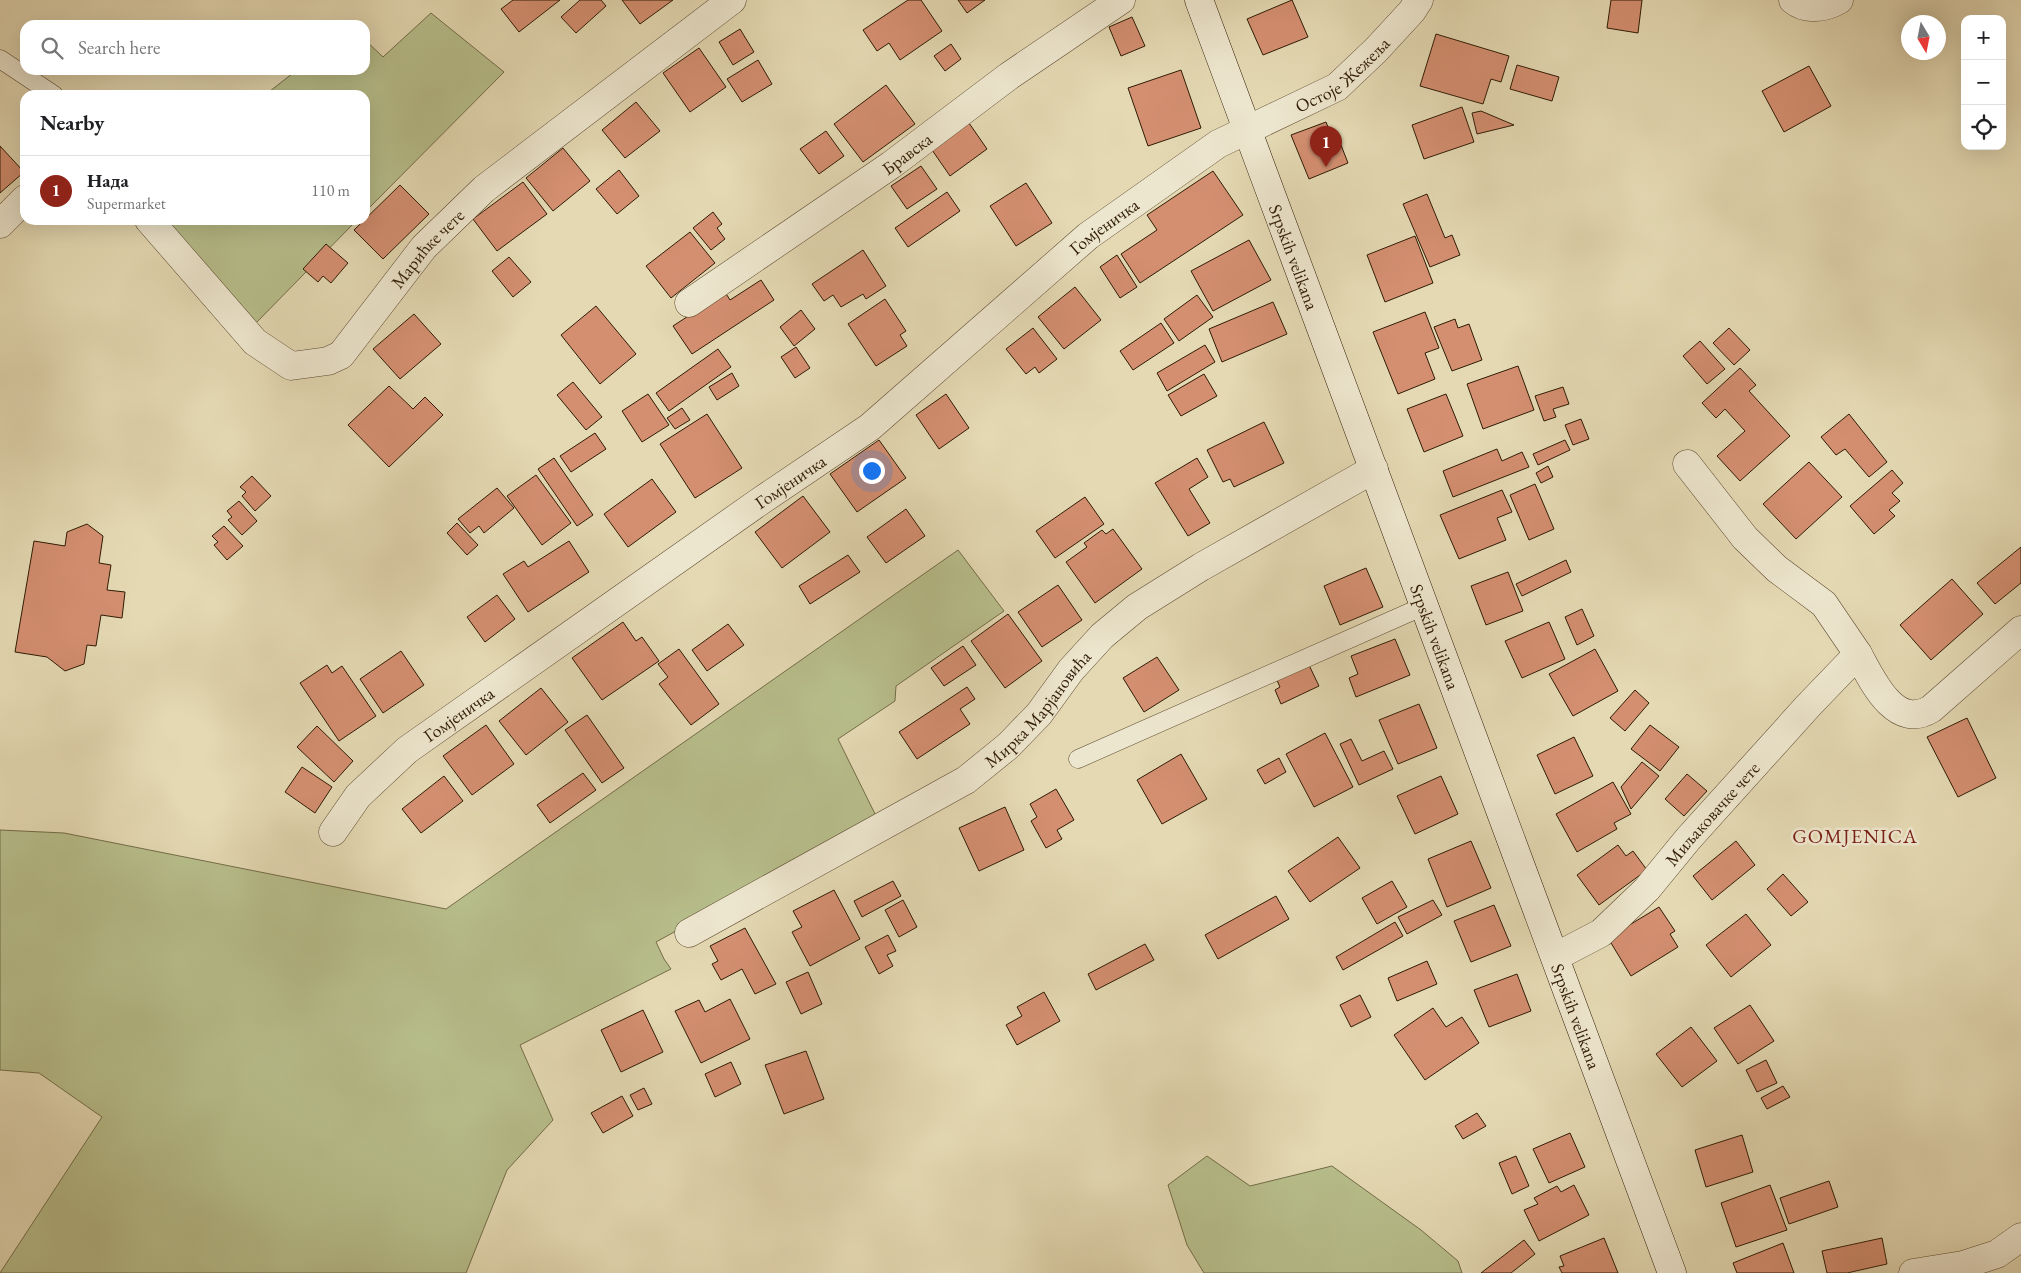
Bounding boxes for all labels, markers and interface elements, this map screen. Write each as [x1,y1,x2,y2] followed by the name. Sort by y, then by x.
[1901,15,1946,60] north arrow
[1961,15,2006,150] map controls
[1961,15,2006,60] button: +
[20,20,370,75] search box
[1291,31,1395,117] street label: Остоје Жежеља
[38,34,66,62] icon: search
[78,35,160,60] text: Search here
[1961,60,2006,105] button: −
[1961,105,2006,150] button: locate
[40,109,104,136] text: Nearby
[1310,126,1342,167] pin: 1
[877,127,937,180] street label: Бравска
[87,168,129,193] text: Нада
[52,180,60,201] text: 1
[311,180,350,201] text: 110 m
[1064,192,1144,259] street label: Гомјеничка
[87,193,166,214] text: Supermarket
[1264,201,1325,314] street label: Srpskih velikana
[385,203,469,293] street label: Марићке чете
[750,448,831,513] street label: Гомјеничка
[859,458,885,484] your location
[1405,581,1466,693] street label: Srpskih velikana
[979,644,1096,772] street label: Мирка Марјановића
[419,680,499,747] street label: Гомјеничка
[1659,756,1764,870] street label: Миљаковачке чете
[1792,823,1918,849] district label: GOMJENICA
[1546,960,1607,1073] street label: Srpskih velikana

